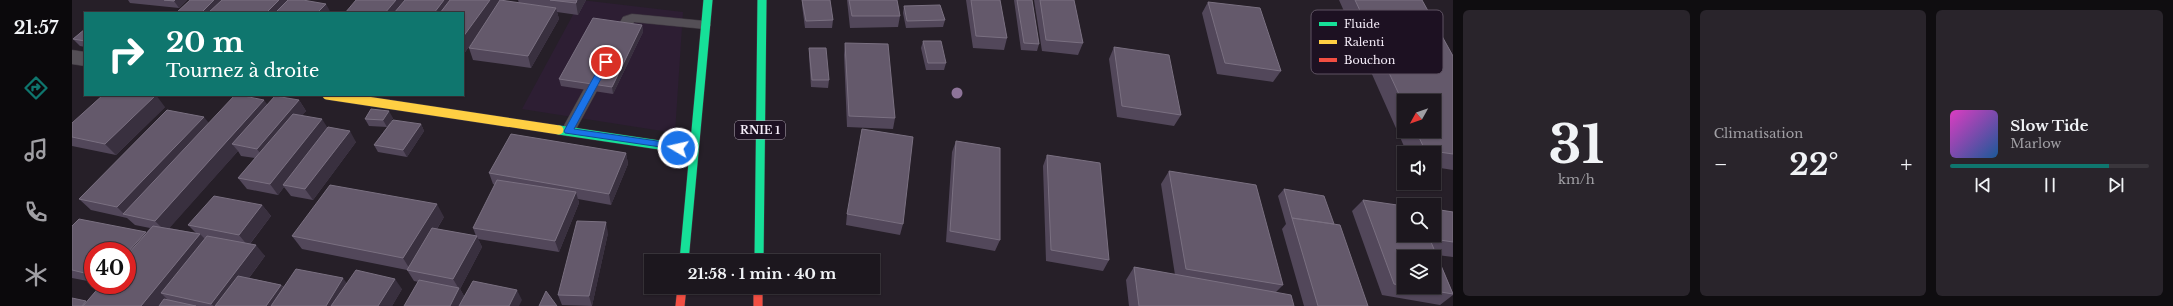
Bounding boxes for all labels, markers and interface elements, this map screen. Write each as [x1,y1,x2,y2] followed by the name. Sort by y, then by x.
[1311,10,1443,74] legend
[14,17,58,39] text: 21:57
[1344,17,1380,31] text: Fluide
[166,25,244,60] text: 20 m
[100,28,152,80] icon: right
[1344,35,1384,49] text: Ralenti
[589,45,623,79] pin
[595,51,617,73] icon: arrive
[1344,53,1396,67] text: Bouchon
[166,60,319,82] text: Tournez à droite
[22,74,50,102] icon: directions
[1397,94,1441,138] north arrow
[1397,94,1441,294] map controls
[1548,113,1604,177] text: 31
[2010,116,2089,135] text: Slow Tide
[735,121,785,139] road number: RNIE 1
[1714,125,1803,142] text: Climatisation
[657,127,699,169] position arrow
[2010,135,2061,152] text: Marlow
[22,136,50,164] icon: music
[1397,146,1441,190] button: sound
[1789,146,1838,183] text: 22°
[1714,151,1728,178] text: −
[1900,151,1912,178] text: +
[1558,171,1595,188] text: km/h
[1972,174,1994,196] icon: previous
[2039,174,2061,196] icon: pause
[2105,174,2127,196] icon: next
[22,198,50,226] icon: phone
[1397,198,1441,242] button: search
[84,242,136,294] speed limit sign: 40
[1397,250,1441,294] button: layers
[22,261,50,289] icon: climate
[688,264,836,283] text: 21:58 · 1 min · 40 m

